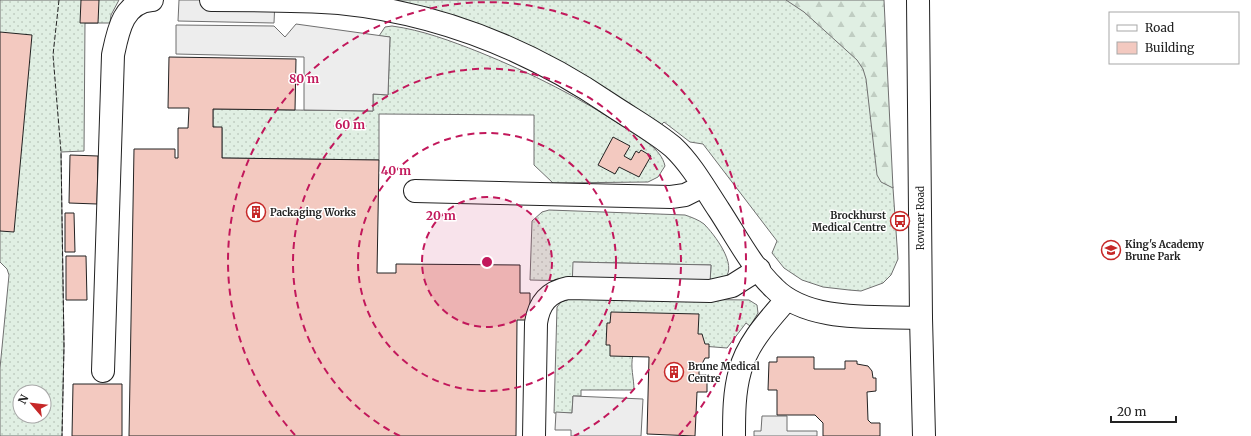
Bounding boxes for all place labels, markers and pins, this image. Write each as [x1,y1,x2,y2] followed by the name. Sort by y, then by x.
[245,201,267,223] building icon: Packaging Works
[270,206,356,219] place label: Packaging Works
[812,209,887,234] place label: Brockhurst Medical Centre
[889,210,911,232] bus stop icon: Brockhurst Medical Centre
[1125,238,1204,263] place label: King's Academy Brune Park
[1100,239,1122,261] school or university icon: King's Academy Brune Park
[480,255,494,269] centre of rings
[688,360,760,385] place label: Brune Medical Centre
[663,361,685,383] building icon: Brune Medical Centre

